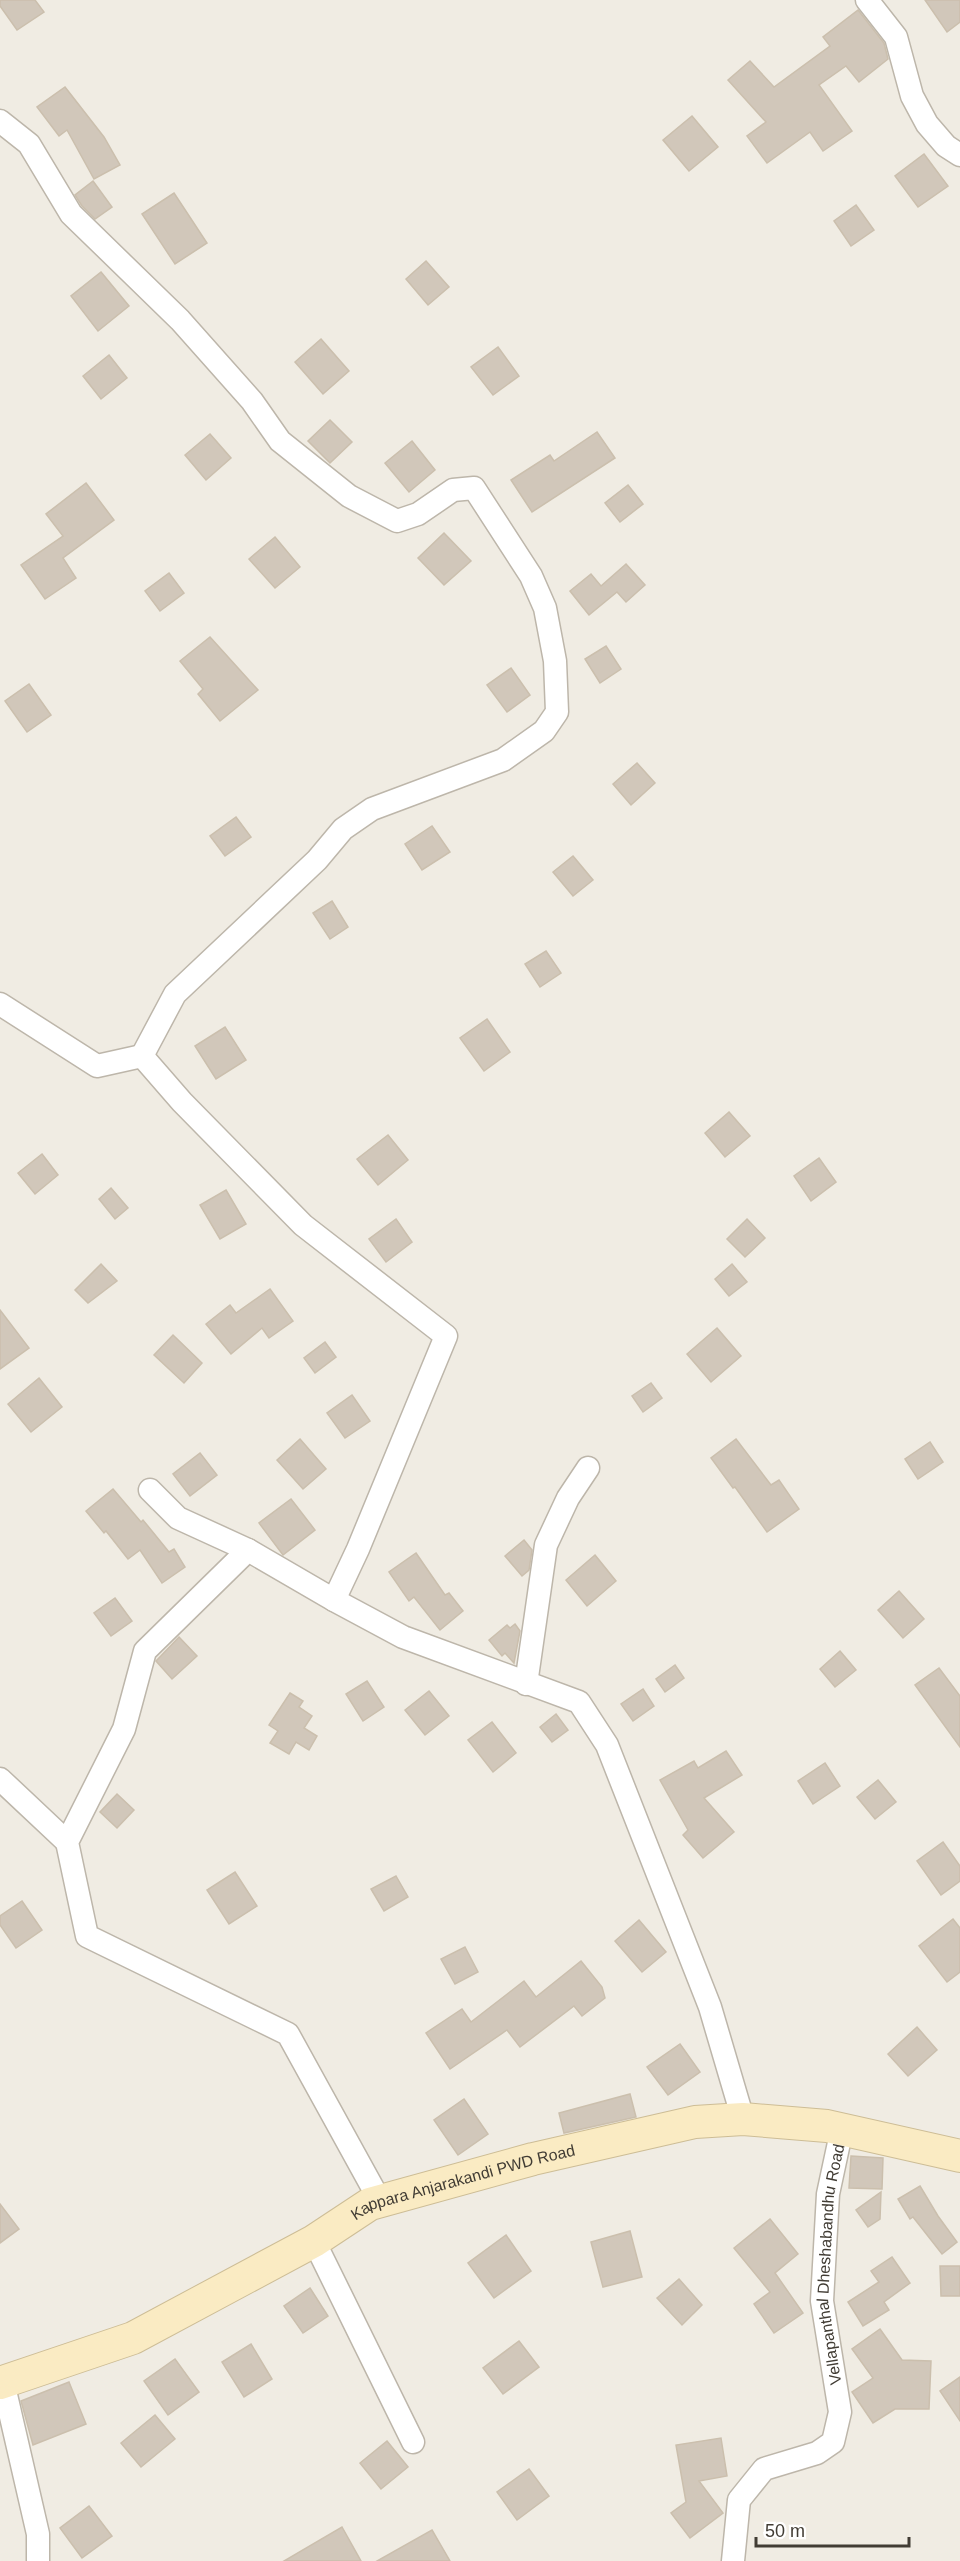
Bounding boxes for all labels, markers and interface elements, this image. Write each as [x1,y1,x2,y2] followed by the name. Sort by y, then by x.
[347,2141,576,2223] street label: Kappara Anjarakandi PWD Road
[813,2142,847,2386] street label: Vellapanthal Dheshabandhu Road
[756,2510,909,2548] scale bar
[765,2521,805,2541] text: 50 m

